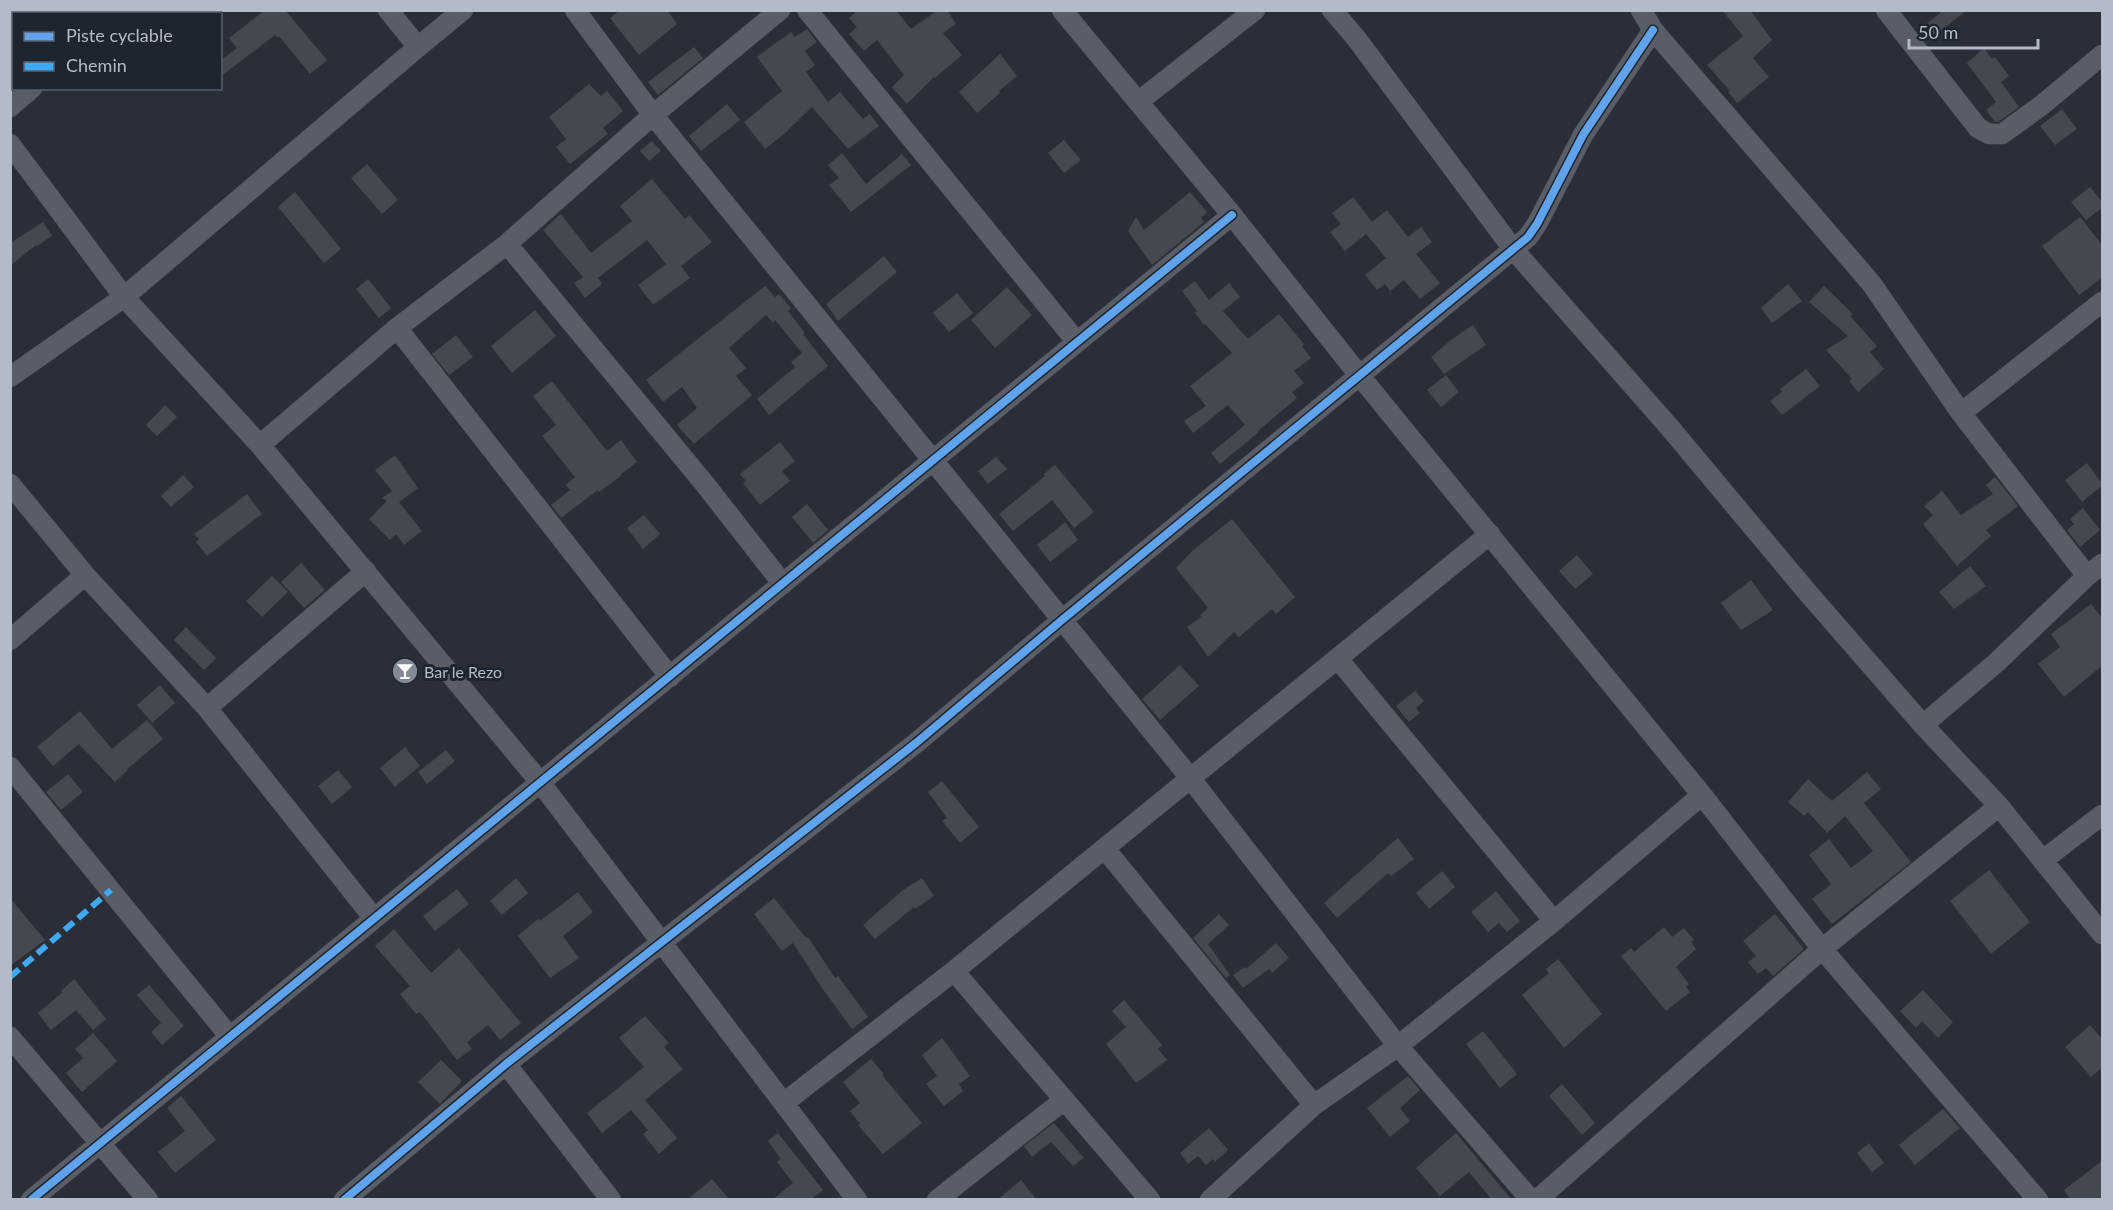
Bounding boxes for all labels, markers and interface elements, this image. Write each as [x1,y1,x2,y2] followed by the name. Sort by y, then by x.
[12,12,222,90] legend
[1909,12,2038,50] scale bar
[1918,21,1958,43] text: 50 m
[66,24,173,46] text: Piste cyclable
[66,54,127,76] text: Chemin
[390,656,420,686] bar icon: Bar le Rezo
[424,662,502,681] place label: Bar le Rezo

